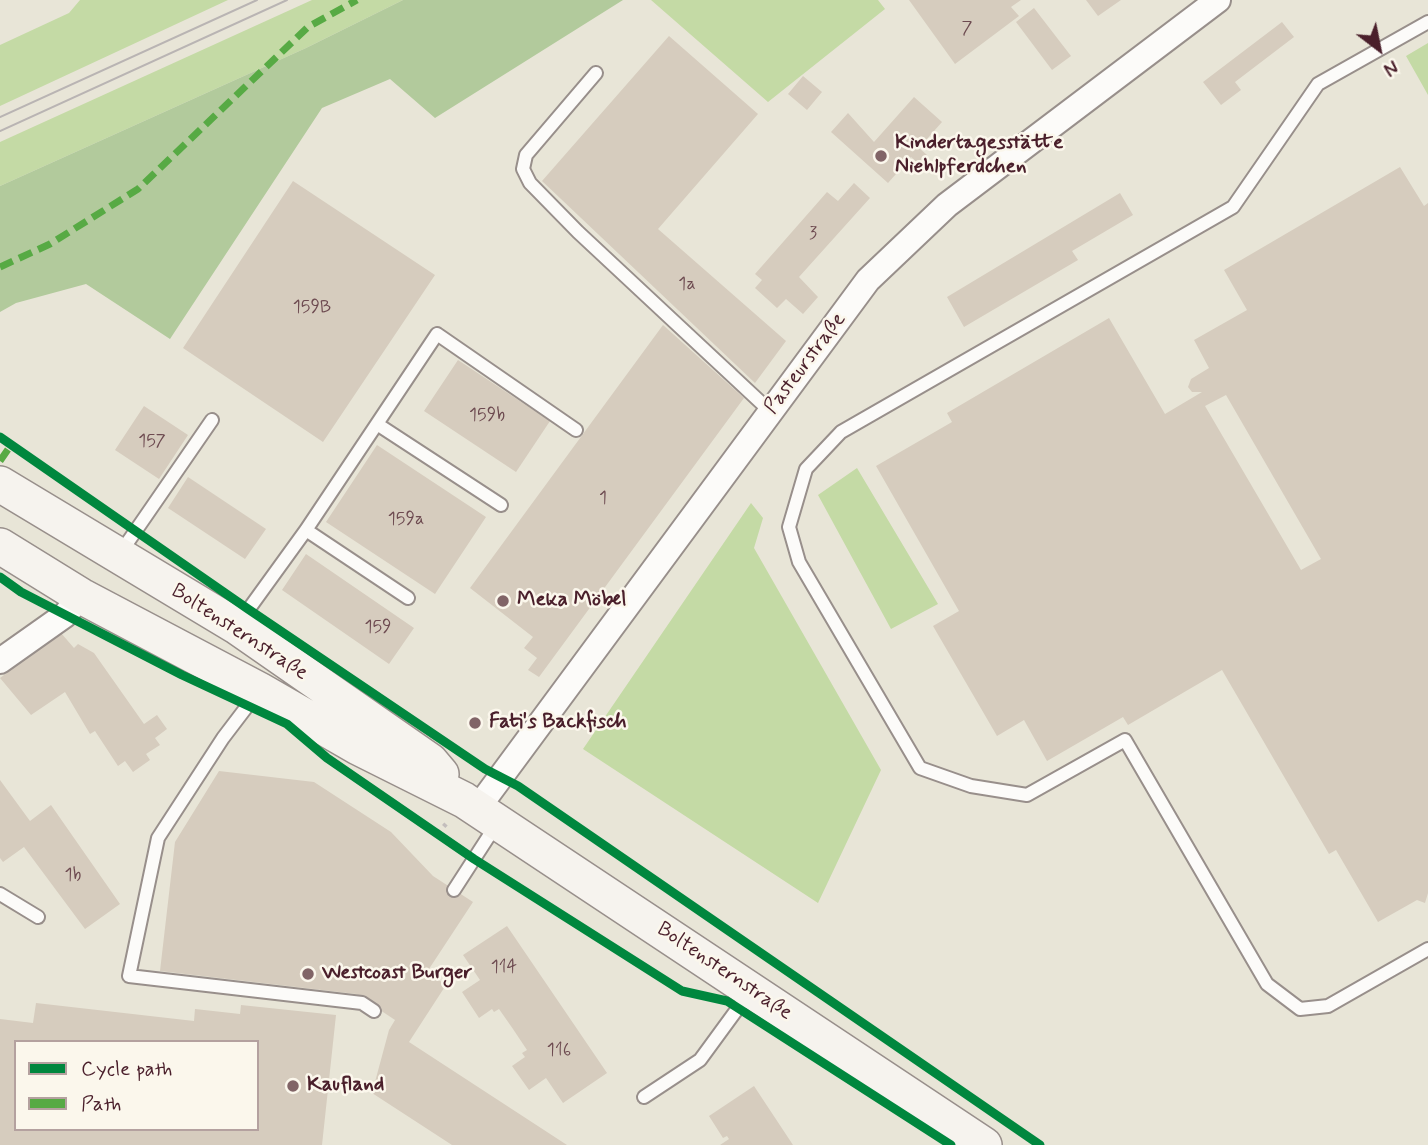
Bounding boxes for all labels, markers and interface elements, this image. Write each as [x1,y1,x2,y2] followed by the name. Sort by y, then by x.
[1344,14,1414,84] north arrow
[962,18,972,40] house number: 7
[1378,53,1402,81] text: N
[895,131,1063,181] place label: Kindertagesstätte Niehlpferdchen
[873,148,889,164] marker: Kindertagesstätte Niehlpferdchen
[809,223,817,245] house number: 3
[678,274,696,296] house number: 1a
[293,297,331,319] house number: 159B
[760,308,852,420] street label: Pasteurstraße
[469,405,505,427] house number: 159b
[138,431,166,453] house number: 157
[599,488,607,510] house number: 1
[388,509,424,531] house number: 159a
[166,579,312,687] street label: Boltensternstraße
[517,588,626,614] place label: Meka Möbel
[495,593,511,609] marker: Meka Möbel
[364,617,392,639] house number: 159
[489,710,627,736] place label: Fati's Backfisch
[467,715,483,731] marker: Fati's Backfisch
[65,865,81,887] house number: 1b
[651,917,797,1027] street label: Boltensternstraße
[491,957,517,979] house number: 114
[322,961,472,987] place label: Westcoast Burger
[300,966,316,982] marker: Westcoast Burger
[14,1040,259,1131] legend
[547,1040,571,1062] house number: 116
[81,1055,172,1083] text: Cycle path
[307,1073,384,1099] place label: Kaufland
[285,1078,301,1094] marker: Kaufland
[81,1090,121,1118] text: Path

